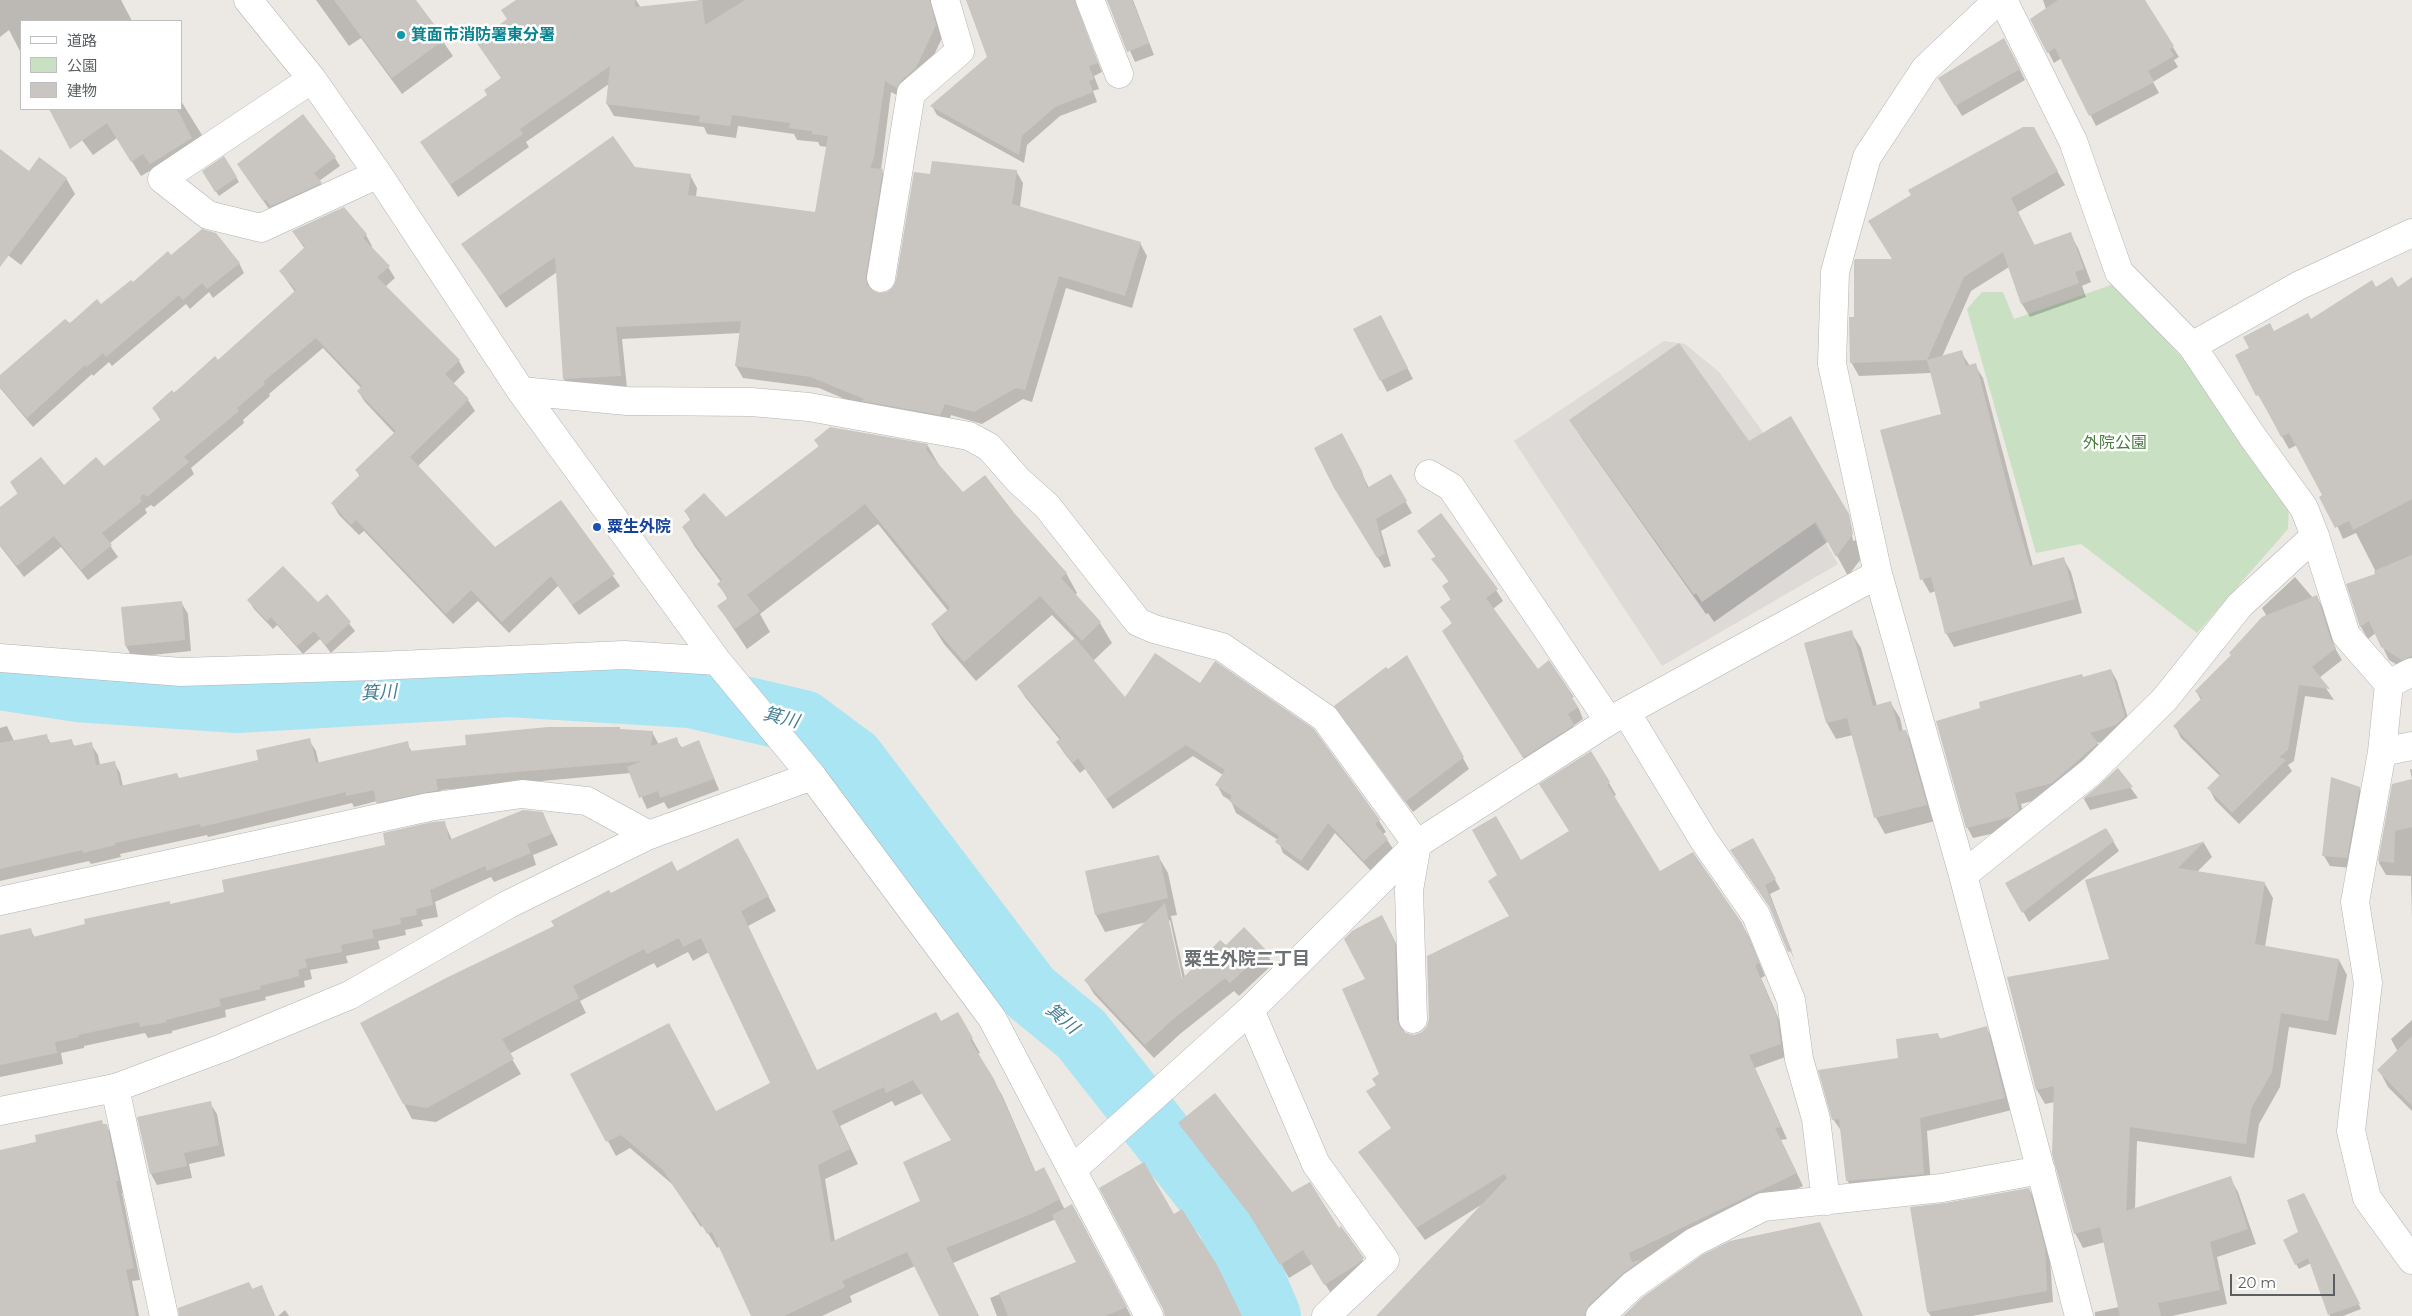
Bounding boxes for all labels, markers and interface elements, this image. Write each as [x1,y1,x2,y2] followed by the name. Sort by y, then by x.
[20,20,182,110] legend
[411,25,555,45] place label: 箕面市消防署東分署
[395,29,407,41] marker: 箕面市消防署東分署
[67,31,97,50] text: 道路
[67,56,97,75] text: 公園
[67,81,97,100] text: 建物
[2083,433,2147,453] park label: 外院公園
[607,517,671,537] place label: 粟生外院
[591,521,603,533] marker: 粟生外院
[360,681,398,705] water label: 箕川
[761,703,801,733] water label: 箕川
[1184,949,1310,971] district label: 粟生外院二丁目
[1041,999,1083,1039] water label: 箕川
[2232,1264,2337,1296] scale bar
[2238,1273,2276,1292] text: 20 m

